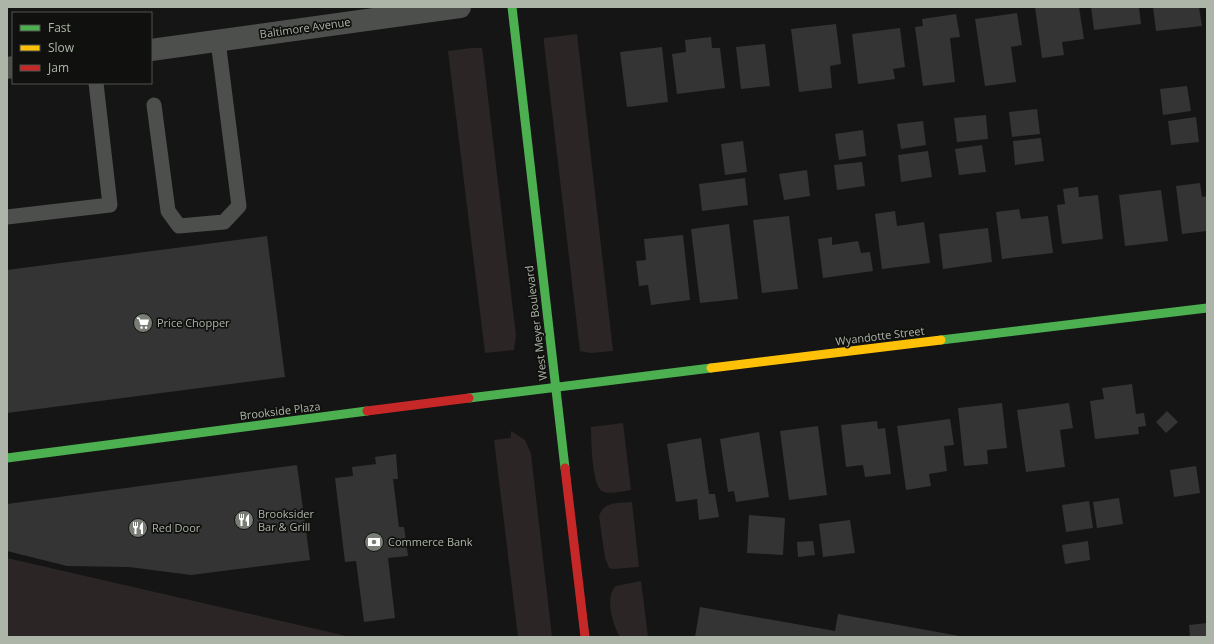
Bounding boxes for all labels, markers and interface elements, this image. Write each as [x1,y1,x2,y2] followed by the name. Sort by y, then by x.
[12,12,152,84] legend
[259,14,351,41] street label: Baltimore Avenue
[48,19,71,36] text: Fast
[48,39,75,56] text: Slow
[47,59,69,76] text: Jam
[521,265,550,381] street label: West Meyer Boulevard
[132,312,154,334] supermarket icon: Price Chopper
[157,315,230,330] place label: Price Chopper
[835,323,925,348] street label: Wyandotte Street
[239,398,321,423] street label: Brookside Plaza
[258,506,315,534] place label: Brooksider Bar & Grill
[233,509,255,531] restaurant icon: Brooksider Bar & Grill
[127,517,149,539] restaurant icon: Red Door
[152,520,201,535] place label: Red Door
[363,531,385,553] bank icon: Commerce Bank
[388,534,473,549] place label: Commerce Bank

